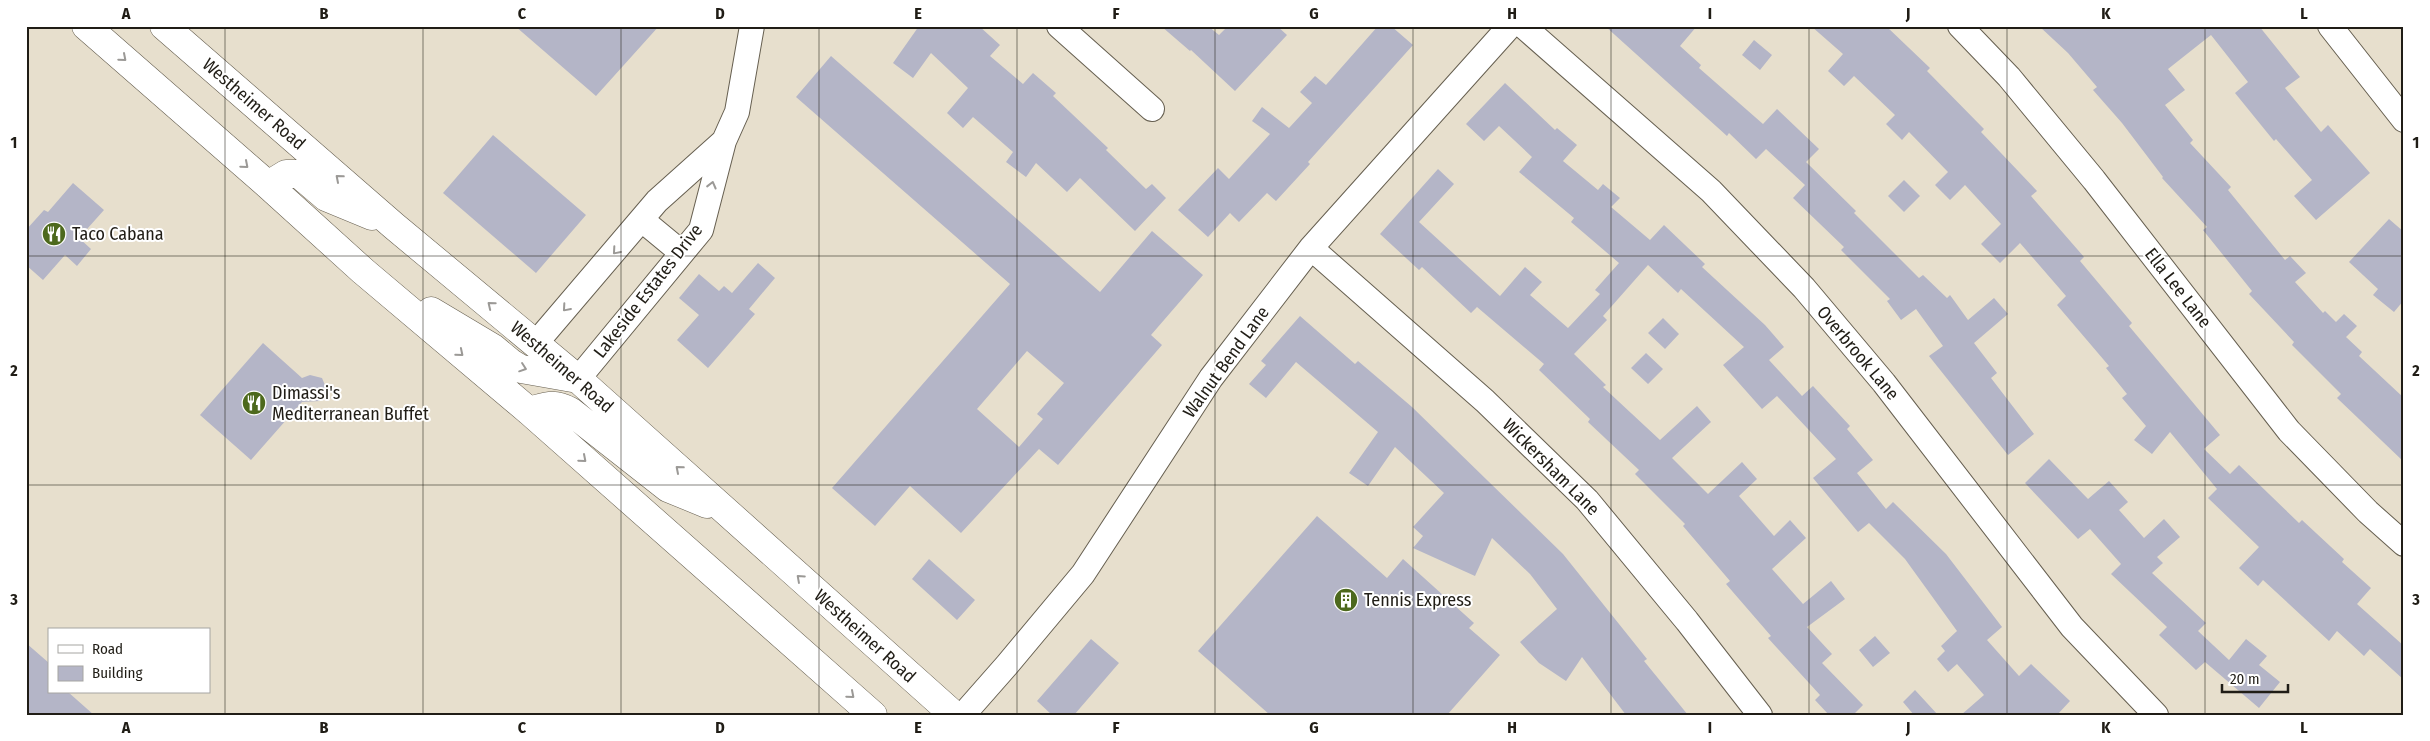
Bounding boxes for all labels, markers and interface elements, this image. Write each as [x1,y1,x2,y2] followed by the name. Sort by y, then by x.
[121,4,131,23] text: A
[320,4,329,23] text: B
[518,4,527,23] text: C
[715,4,725,23] text: D
[914,4,922,23] text: E
[1112,4,1120,23] text: F
[1309,4,1319,23] text: G
[1507,4,1517,23] text: H
[1708,4,1712,23] text: I
[1905,4,1910,23] text: J
[2101,4,2111,23] text: K
[2300,4,2308,23] text: L
[117,53,126,62] one-way arrow
[198,53,310,155] street label: Westheimer Road
[11,133,17,152] text: 1
[2413,133,2419,152] text: 1
[240,159,249,168] one-way arrow
[336,175,345,184] one-way arrow
[706,181,717,190] one-way arrow
[589,220,707,362] street label: Lakeside Estates Drive
[41,221,67,247] restaurant icon: Taco Cabana
[72,223,164,245] place label: Taco Cabana
[2140,244,2216,332] street label: Ella Lee Lane
[613,246,622,255] one-way arrow
[1812,301,1904,405] street label: Overbrook Lane
[487,302,496,311] one-way arrow
[564,302,572,311] one-way arrow
[1178,302,1274,422] street label: Walnut Bend Lane
[506,316,618,418] street label: Westheimer Road
[454,347,463,356] one-way arrow
[9,361,18,380] text: 2
[2411,361,2420,380] text: 2
[519,363,527,373] one-way arrow
[272,382,429,425] place label: Dimassi's Mediterranean Buffet
[241,390,267,416] restaurant icon: Dimassi's Mediterranean Buffet
[1498,414,1604,520] street label: Wickersham Lane
[577,453,586,462] one-way arrow
[676,467,685,475] one-way arrow
[797,575,806,584] one-way arrow
[810,585,920,687] street label: Westheimer Road
[1333,587,1359,613] building icon: Tennis Express
[1364,589,1472,611] place label: Tennis Express
[9,590,18,609] text: 3
[2411,590,2420,609] text: 3
[48,628,210,694] legend
[92,640,123,658] text: Road
[2222,661,2289,693] scale bar
[92,664,143,682] text: Building
[2230,670,2260,688] text: 20 m
[845,690,854,698] one-way arrow
[121,718,131,737] text: A
[320,718,329,737] text: B
[518,718,527,737] text: C
[715,718,725,737] text: D
[914,718,922,737] text: E
[1112,718,1120,737] text: F
[1309,718,1319,737] text: G
[1507,718,1517,737] text: H
[1708,718,1712,737] text: I
[1905,718,1910,737] text: J
[2101,718,2111,737] text: K
[2300,718,2308,737] text: L

